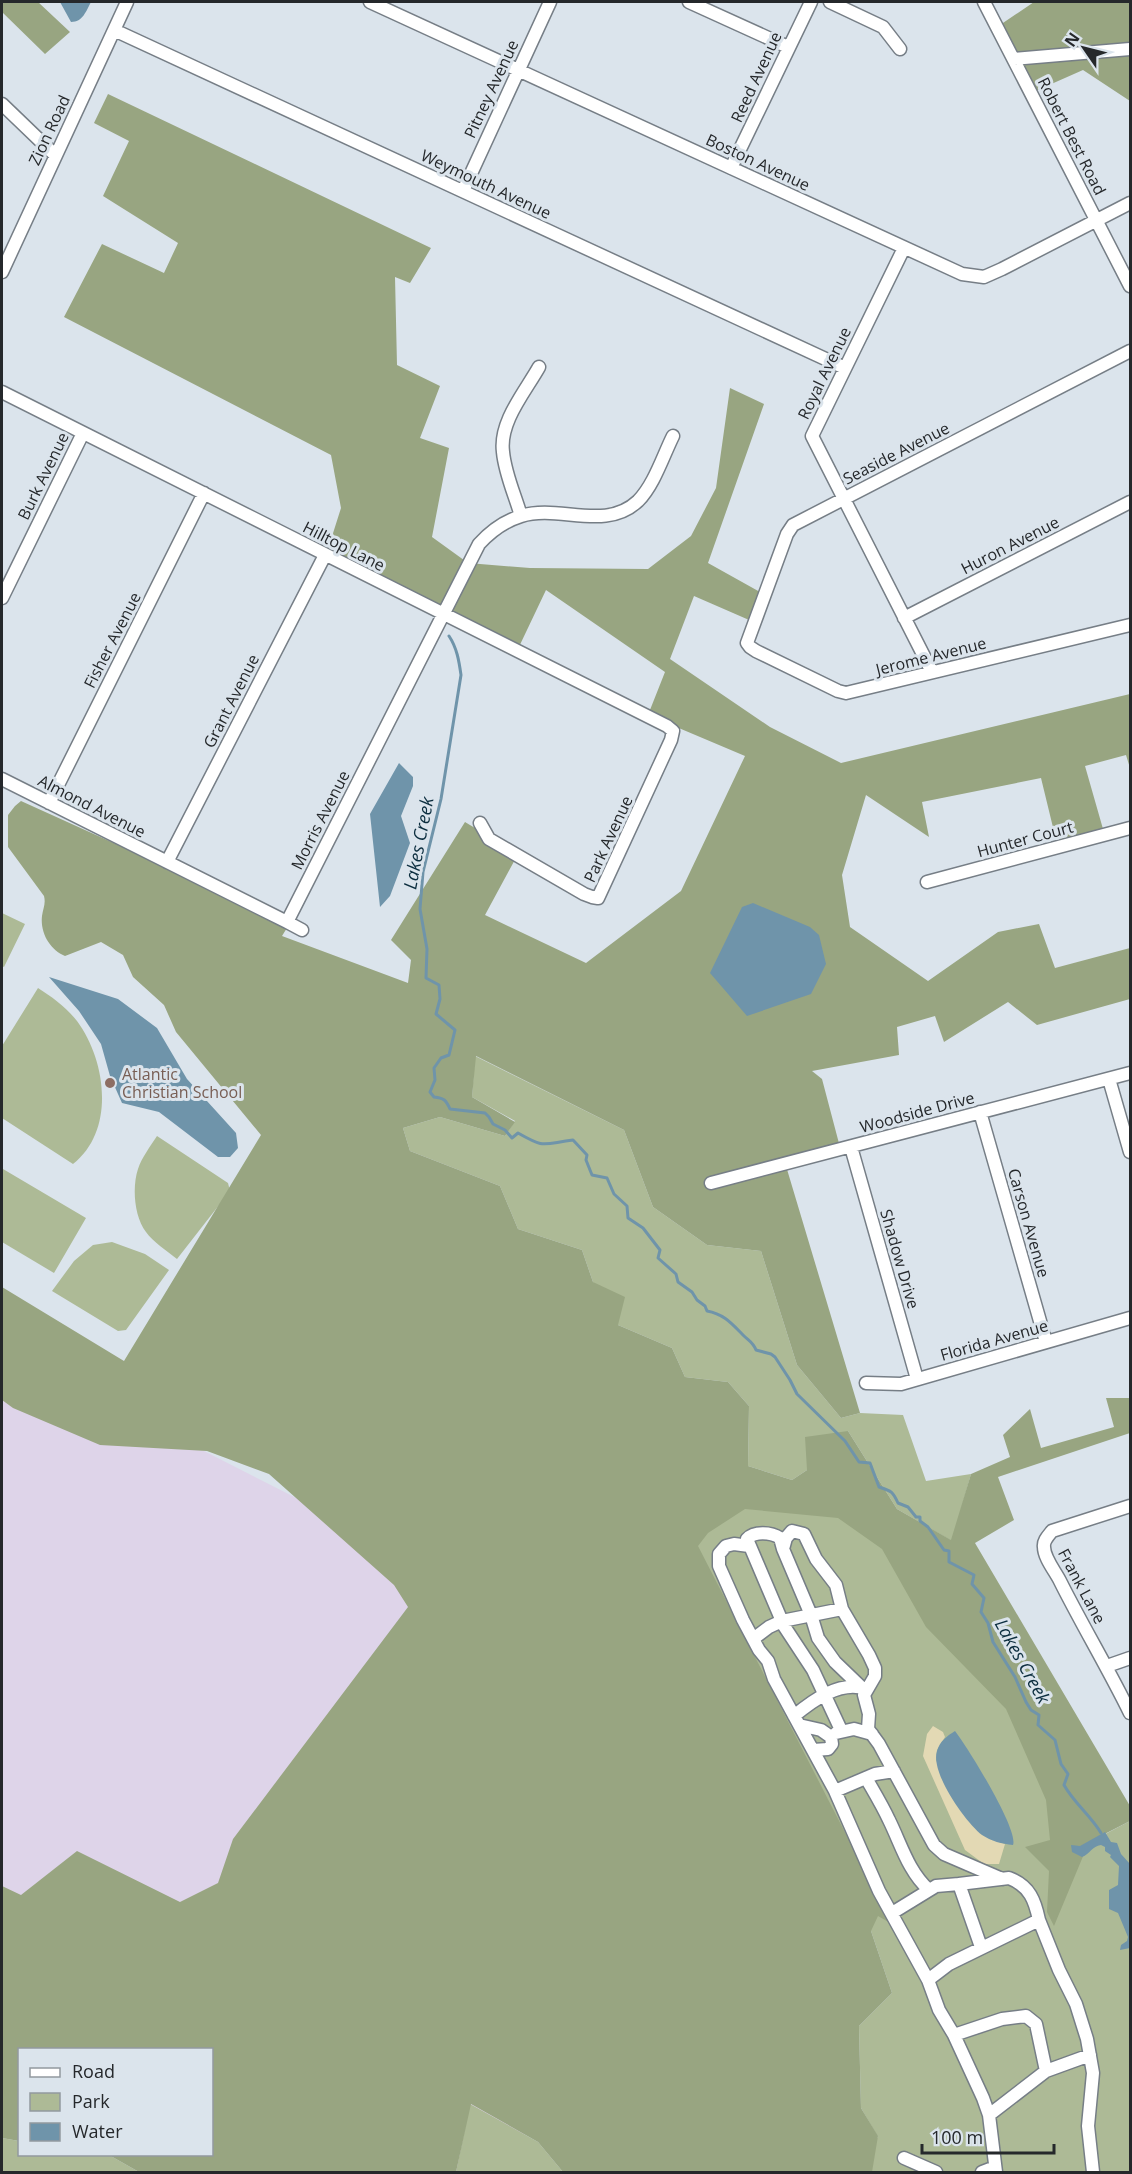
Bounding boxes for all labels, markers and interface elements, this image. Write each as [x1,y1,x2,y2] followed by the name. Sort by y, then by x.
[1054,18,1114,78] north arrow
[725,28,787,126] street label: Reed Avenue
[1059,28,1084,51] text: N
[459,36,523,142] street label: Pitney Avenue
[1033,73,1111,199] street label: Robert Best Road
[23,91,75,169] street label: Zion Road
[702,128,814,196] street label: Boston Avenue
[417,144,555,224] street label: Weymouth Avenue
[792,323,856,423] street label: Royal Avenue
[839,417,953,489] street label: Seaside Avenue
[12,428,74,523] street label: Burk Avenue
[957,511,1063,579] street label: Huron Avenue
[299,516,389,576] street label: Hilltop Lane
[78,588,146,692] street label: Fisher Avenue
[872,632,989,681] street label: Jerome Avenue
[198,650,264,752] street label: Grant Avenue
[286,767,354,873] street label: Morris Avenue
[34,769,150,843] street label: Almond Avenue
[578,792,638,886] street label: Park Avenue
[397,794,439,891] water label: Lakes Creek
[975,816,1076,862] street label: Hunter Court
[122,1063,242,1103] place label: Atlantic Christian School
[103,1076,117,1090] marker: Atlantic Christian School
[857,1086,977,1138] street label: Woodside Drive
[1003,1166,1055,1280] street label: Carson Avenue
[875,1207,925,1311] street label: Shadow Drive
[938,1314,1050,1366] street label: Florida Avenue
[1053,1545,1111,1627] street label: Frank Lane
[990,1614,1057,1709] water label: Lakes Creek
[18,2048,213,2156] legend
[72,2059,115,2083] text: Road
[72,2089,110,2113] text: Park
[922,2117,1054,2155] scale bar
[72,2119,123,2143] text: Water
[931,2125,983,2149] text: 100 m

